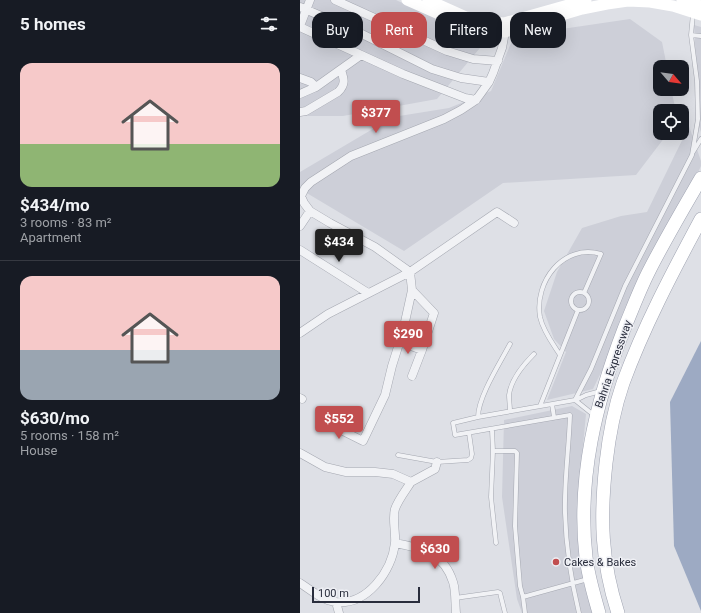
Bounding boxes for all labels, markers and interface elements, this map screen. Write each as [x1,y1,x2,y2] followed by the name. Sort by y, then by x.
[312,12,363,48] chip: Buy
[371,12,427,48] chip: Rent
[435,12,502,48] chip: Filters
[510,12,566,48] chip: New
[258,13,280,35] icon: filters
[20,14,86,34] text: 5 homes
[653,60,689,96] north arrow
[653,60,689,140] map controls
[114,89,186,161] icon: home
[352,100,400,134] pin: $377
[653,104,689,140] button: locate
[361,105,391,120] text: $377
[20,195,90,215] text: $434/mo
[20,215,112,230] text: 3 rooms · 83 m²
[315,229,363,263] pin: $434
[20,230,82,245] text: Apartment
[324,234,354,249] text: $434
[114,302,186,374] icon: home
[592,318,635,410] street label: Bahria Expressway
[384,321,432,355] pin: $290
[393,326,423,341] text: $290
[315,406,363,440] pin: $552
[20,408,90,428] text: $630/mo
[324,411,354,426] text: $552
[20,428,119,443] text: 5 rooms · 158 m²
[20,443,57,458] text: House
[411,536,459,570] pin: $630
[420,541,450,556] text: $630
[564,556,637,569] place label: Cakes & Bakes
[551,557,561,567] marker: Cakes & Bakes
[312,585,420,604] scale bar
[318,587,349,600] text: 100 m

